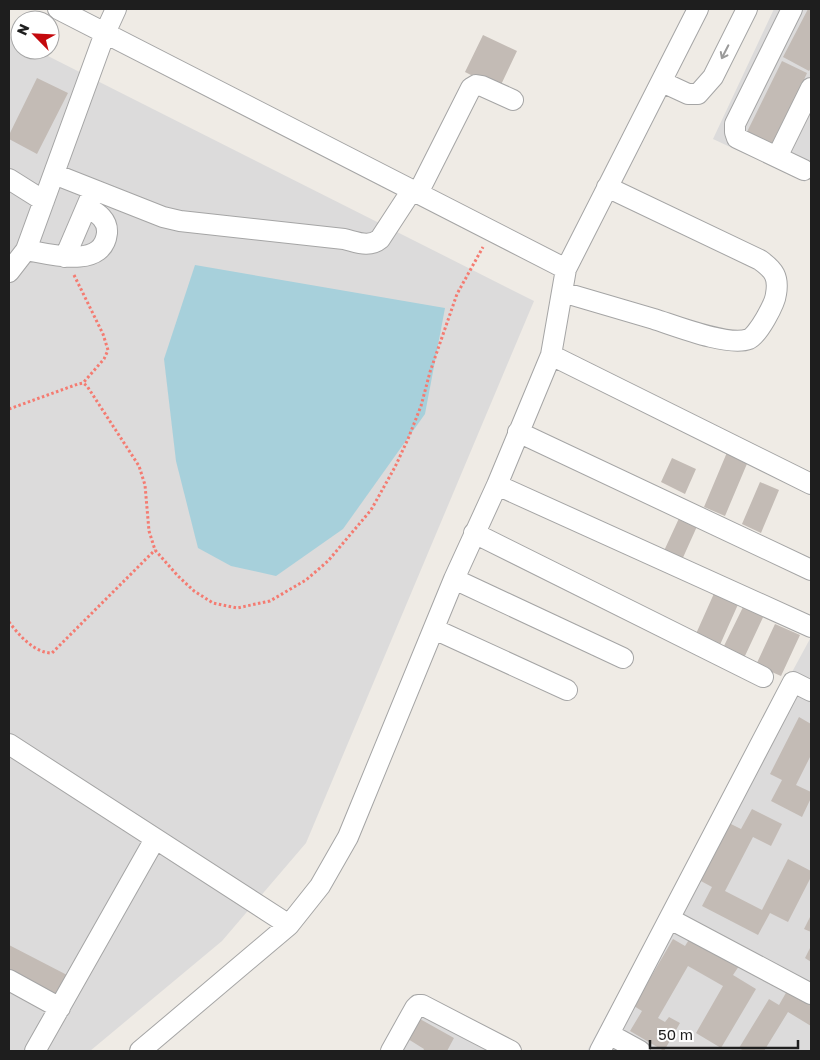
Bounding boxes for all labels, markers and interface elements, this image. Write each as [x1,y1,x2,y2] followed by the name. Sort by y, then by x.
[10,10,60,60] north arrow
[13,21,33,38] text: N
[720,44,729,59] one-way arrow
[650,1018,798,1050] scale bar
[658,1025,693,1043] text: 50 m

